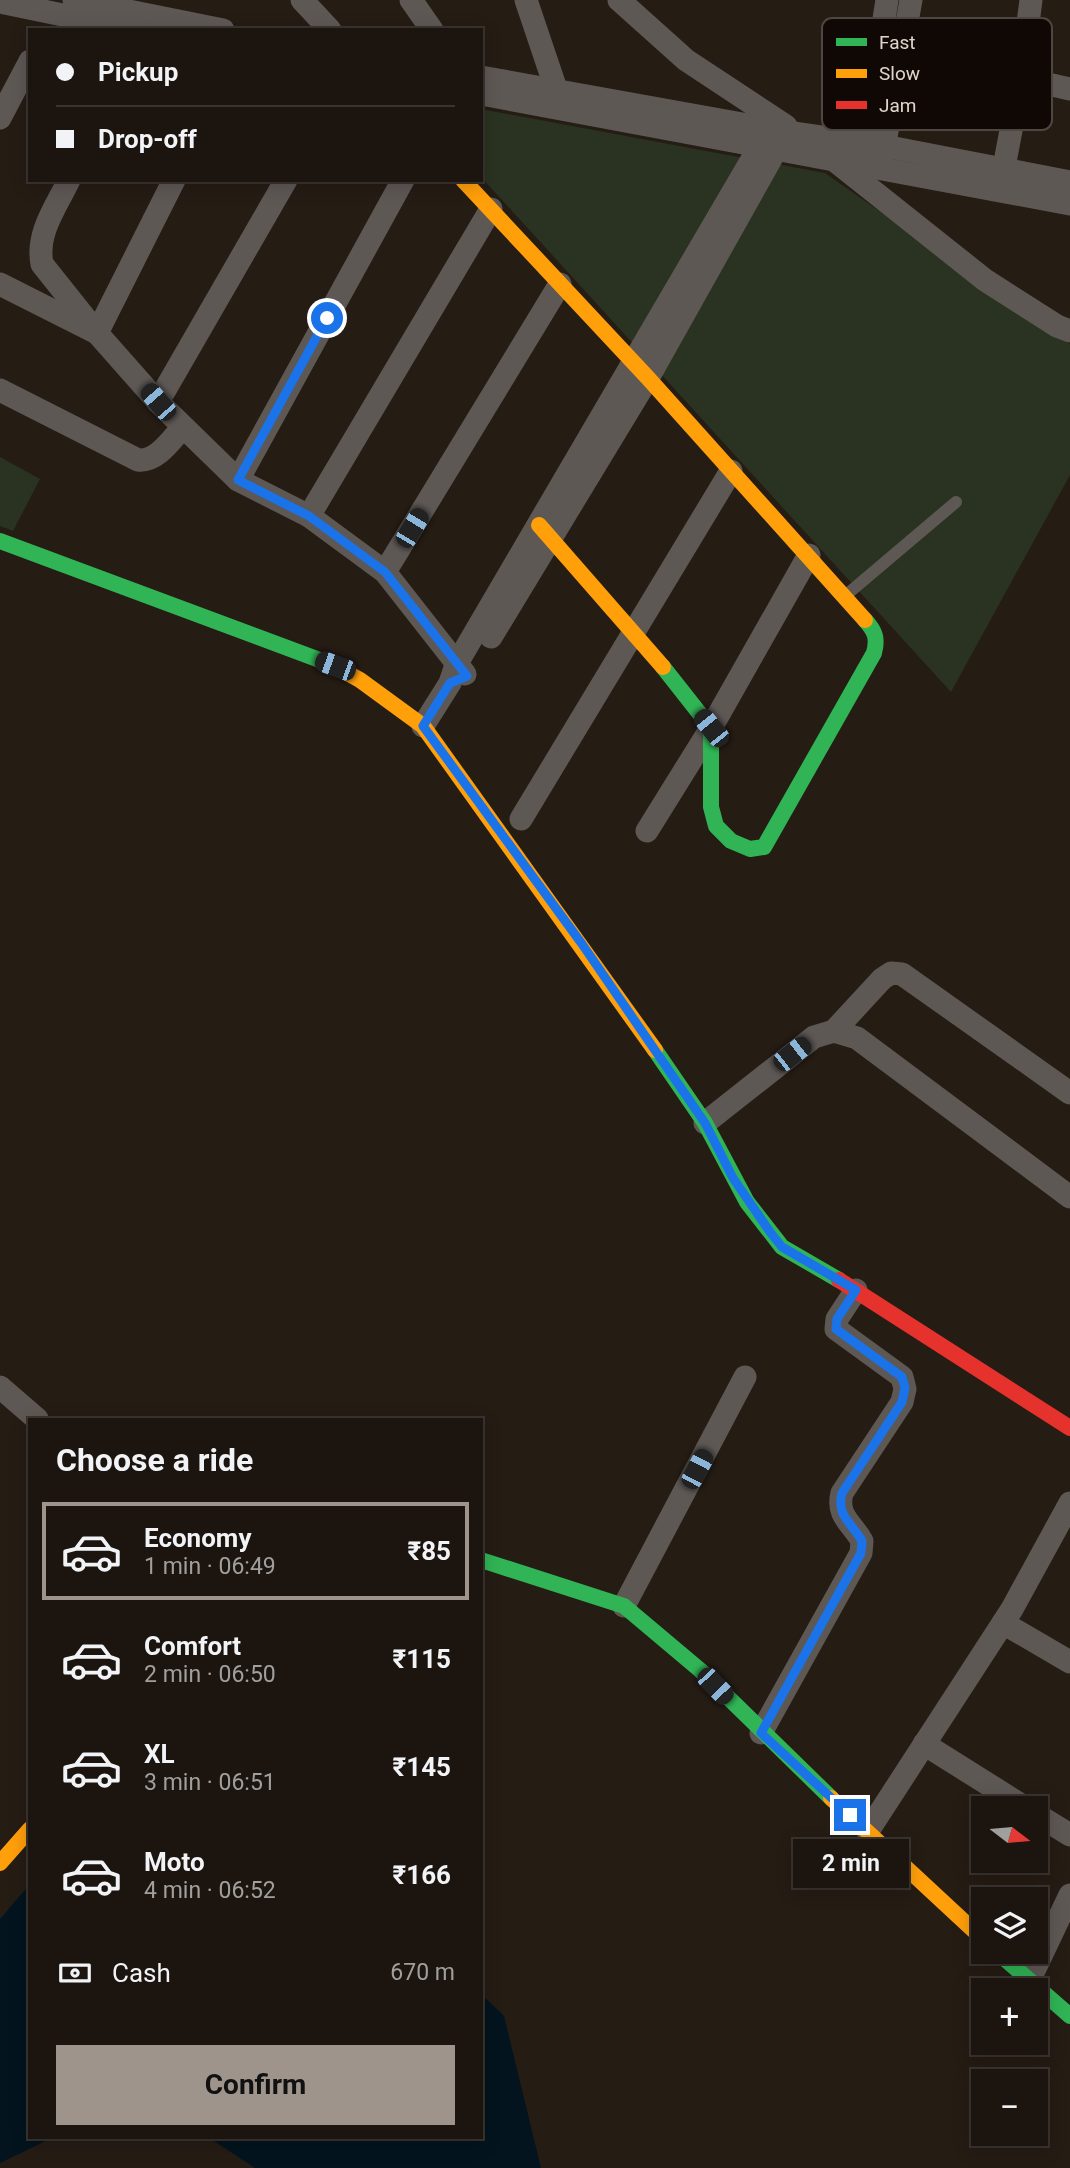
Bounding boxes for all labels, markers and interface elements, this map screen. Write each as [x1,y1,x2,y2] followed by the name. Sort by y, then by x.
[822,18,1052,130] legend
[879,31,916,54] text: Fast
[98,57,178,87] text: Pickup
[879,62,920,85] text: Slow
[879,94,916,117] text: Jam
[98,124,197,154] text: Drop-off
[311,302,343,334] route start
[137,379,180,425] car
[393,505,432,551] car
[312,649,359,683] car
[690,705,733,751] car
[769,1033,816,1075] car
[56,1441,253,1479] text: Choose a ride
[678,1446,717,1492] car
[60,1520,123,1583] icon: car
[144,1523,251,1553] text: Economy
[407,1536,451,1566] text: ₹85
[144,1553,276,1580] text: 1 min · 06:49
[60,1628,123,1691] icon: car
[144,1631,241,1661] text: Comfort
[393,1644,451,1674] text: ₹115
[144,1661,276,1688] text: 2 min · 06:50
[693,1664,738,1708] car
[60,1736,123,1799] icon: car
[144,1739,175,1769] text: XL
[393,1752,451,1782] text: ₹145
[144,1769,276,1796] text: 3 min · 06:51
[971,1796,1048,1872] north arrow
[971,1796,1048,2146] map controls
[834,1799,866,1831] route end
[792,1840,908,1888] callout: 2 min
[60,1844,123,1907] icon: car
[144,1847,205,1877] text: Moto
[822,1850,880,1877] text: 2 min
[393,1860,451,1890] text: ₹166
[144,1877,276,1904] text: 4 min · 06:52
[971,1887,1048,1964] button: layers
[56,1954,94,1992] icon: cash
[112,1958,171,1988] text: Cash
[390,1959,455,1986] text: 670 m
[971,1978,1048,2055] button: +
[56,2045,455,2125] button: Confirm
[971,2069,1048,2146] button: −

